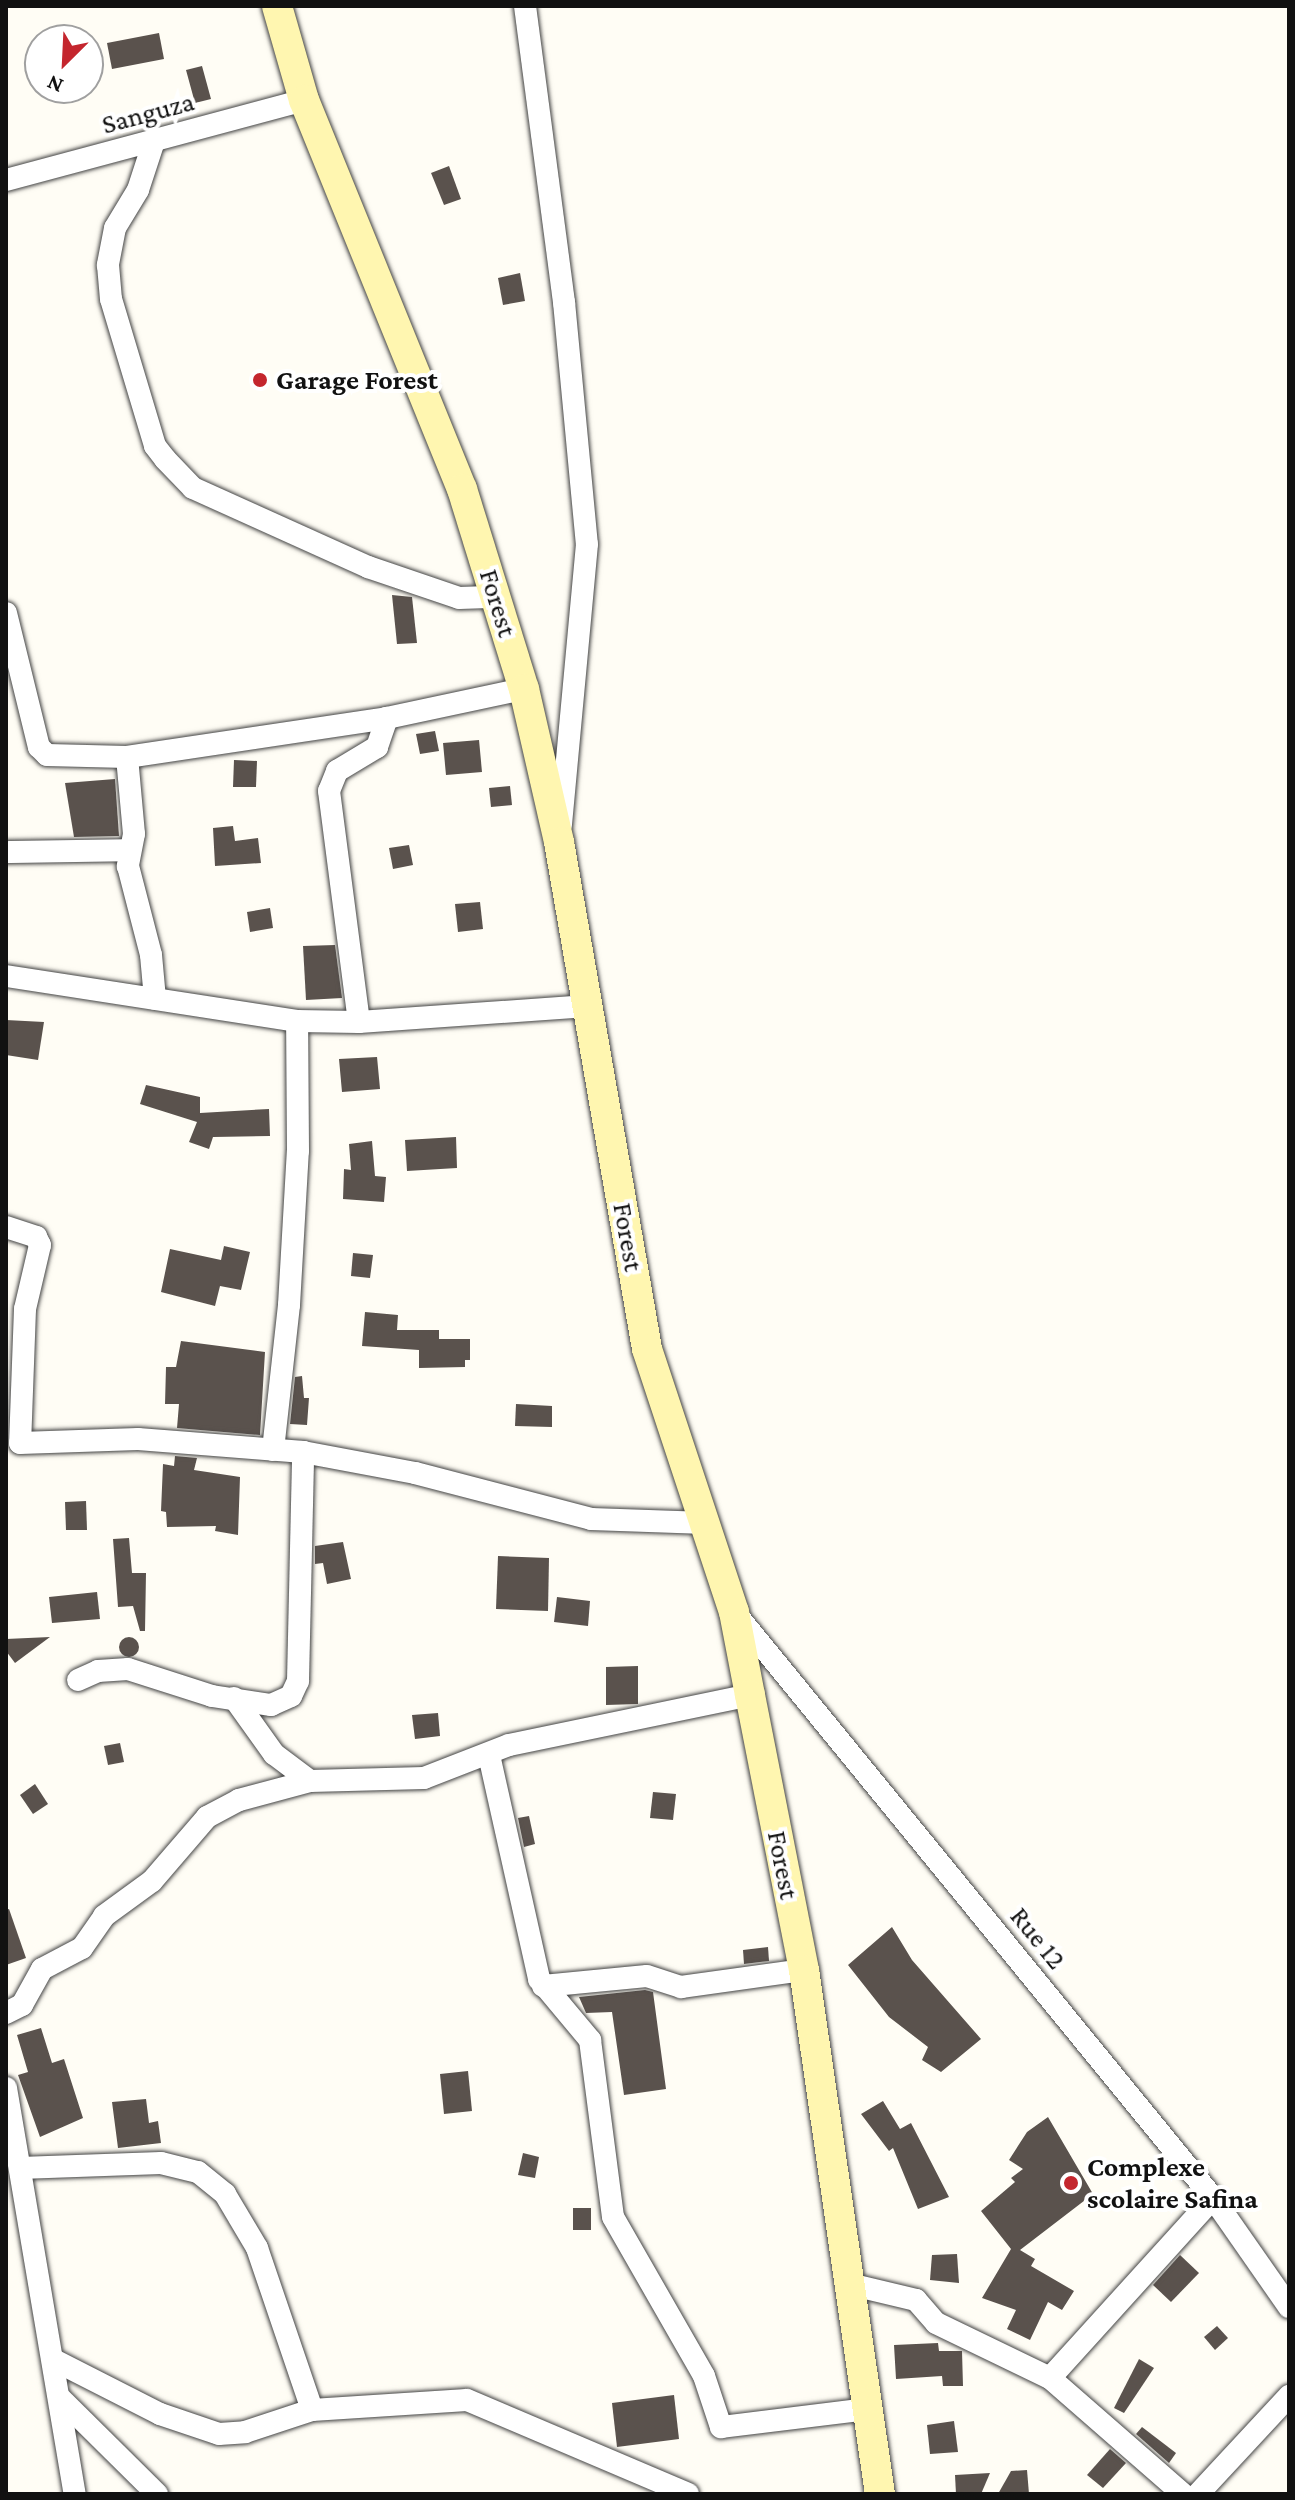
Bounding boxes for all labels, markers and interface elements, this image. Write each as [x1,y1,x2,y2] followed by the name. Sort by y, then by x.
[24,24,104,104] north arrow
[43,70,67,99] text: N
[98,85,198,141] street label: Sanguza
[276,363,438,397] place label: Garage Forest
[251,371,269,389] marker: Garage Forest
[472,565,524,641] street label: Forest
[605,1200,651,1274] street label: Forest
[760,1828,806,1902] street label: Forest
[1003,1900,1073,1976] street label: Rue 12
[1087,2150,1258,2216] place label: Complexe scolaire Safina
[1062,2174,1080,2192] marker: Complexe scolaire Safina

